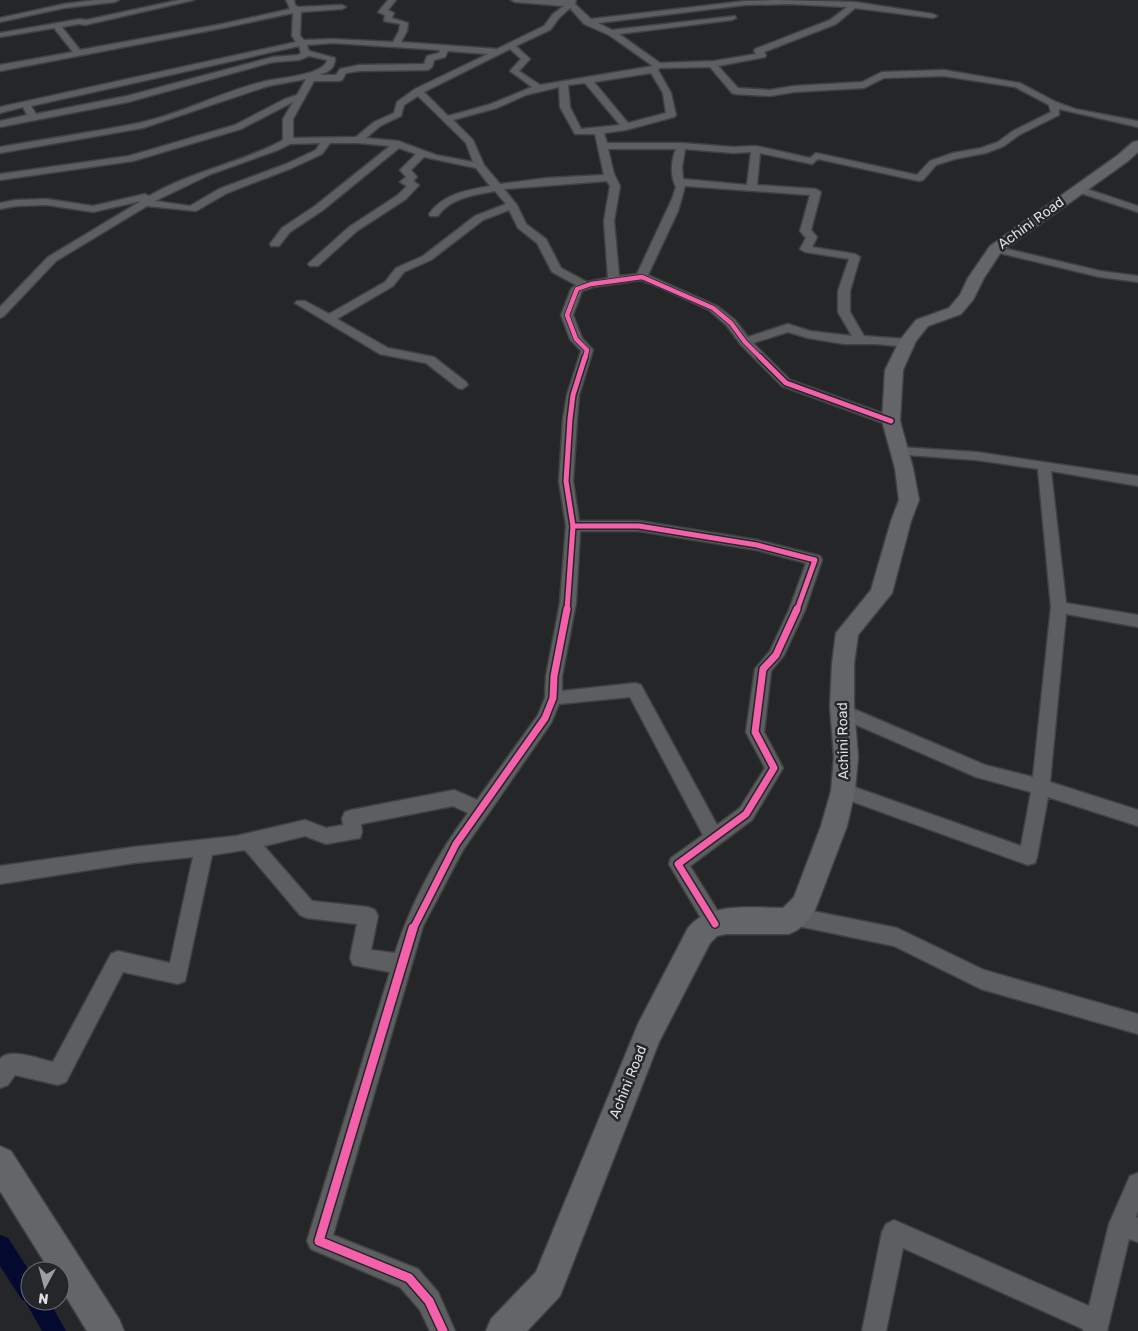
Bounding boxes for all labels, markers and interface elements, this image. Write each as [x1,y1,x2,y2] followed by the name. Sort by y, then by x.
[995,193,1067,253] street label: Achini Road
[834,702,852,780] street label: Achini Road
[606,1043,650,1121] street label: Achini Road
[20,1261,70,1311] north arrow
[37,1289,50,1307] text: N

